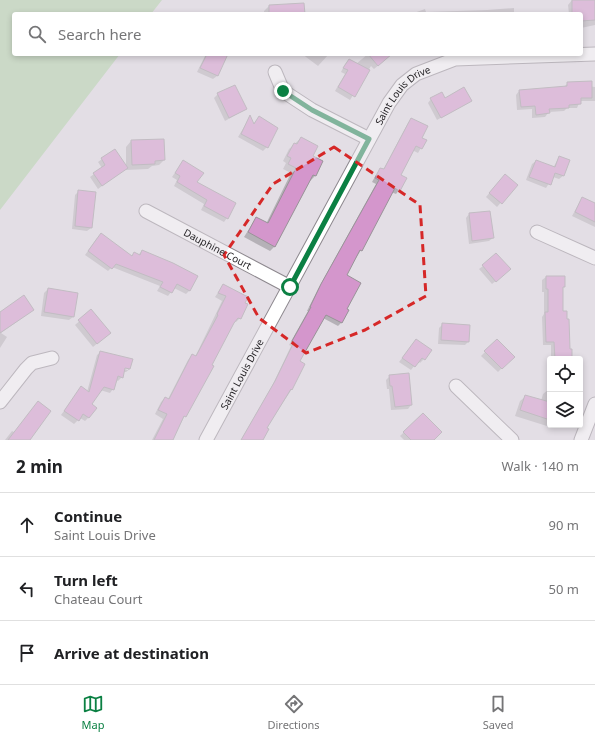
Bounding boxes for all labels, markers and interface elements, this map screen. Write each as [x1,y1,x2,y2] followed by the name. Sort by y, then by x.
[12,12,583,56] search box
[26,23,48,45] icon: search
[58,24,141,44] text: Search here
[372,62,433,127] street label: Saint Louis Drive
[274,82,292,100] route end
[181,225,254,273] street label: Dauphine Court
[281,278,299,296] route start
[217,336,267,412] street label: Saint Louis Drive
[547,356,583,428] map controls
[547,356,583,392] button: locate
[547,392,583,428] button: layers
[16,455,63,478] text: 2 min
[501,457,579,475] text: Walk · 140 m
[54,506,122,526] text: Continue
[16,514,38,536] icon: ahead
[549,516,579,534] text: 90 m
[54,526,156,544] text: Saint Louis Drive
[54,570,118,590] text: Turn left
[16,578,38,600] icon: left
[549,580,579,598] text: 50 m
[54,590,142,608] text: Chateau Court
[16,642,38,664] icon: arrive
[54,643,209,663] text: Arrive at destination
[82,693,104,732] tab: Map
[267,693,320,732] tab: Directions
[483,693,513,732] tab: Saved

